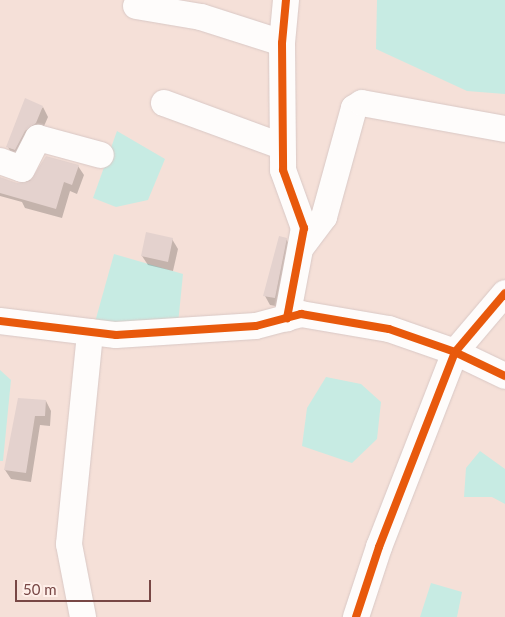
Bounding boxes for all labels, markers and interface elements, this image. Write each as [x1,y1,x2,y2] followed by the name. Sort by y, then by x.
[18,570,154,602] scale bar
[23,580,57,598] text: 50 m

